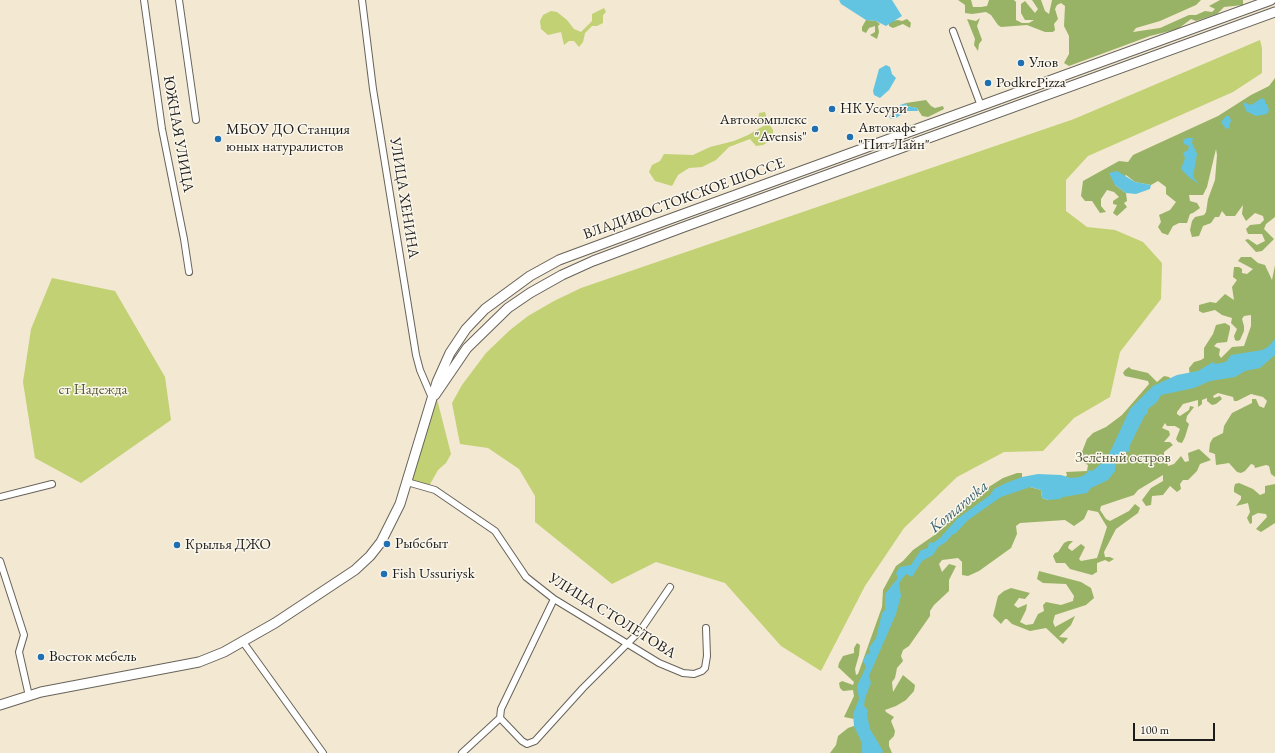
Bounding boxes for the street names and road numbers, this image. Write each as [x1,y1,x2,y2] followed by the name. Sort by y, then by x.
[159,74,197,194] street label: ЮЖНАЯ УЛИЦА
[386,136,422,260] street label: УЛИЦА ХЕНИНА
[581,154,787,244] street label: ВЛАДИВОСТОКСКОЕ ШОССЕ
[545,569,679,663] street label: УЛИЦА СТОЛЕТОВА

